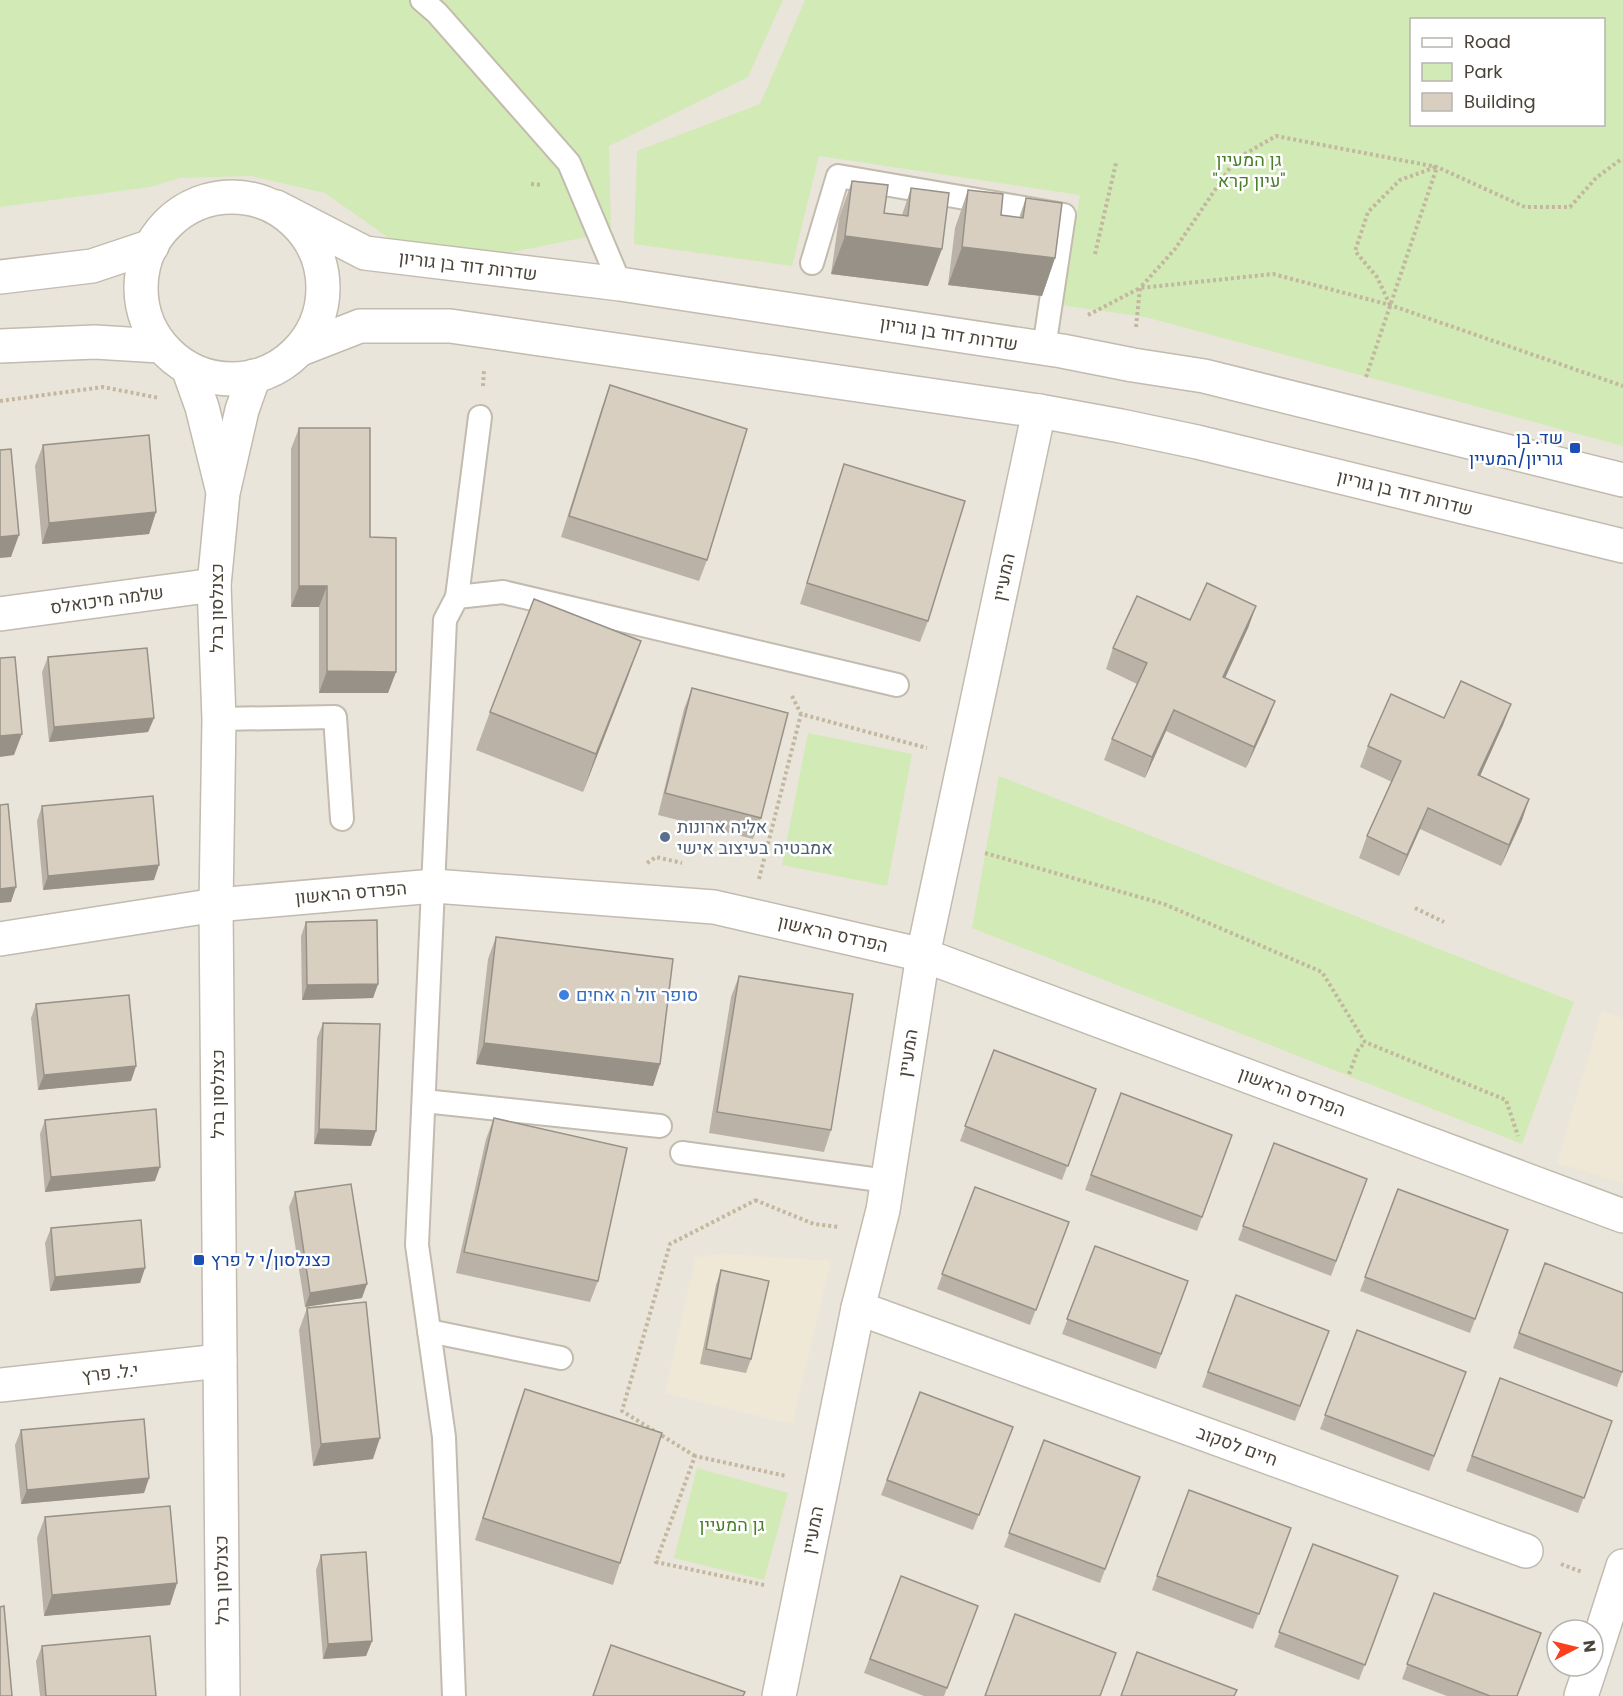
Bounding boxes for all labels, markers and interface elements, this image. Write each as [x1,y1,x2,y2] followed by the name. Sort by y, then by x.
[1410,18,1605,126] legend
[1464,29,1511,54] text: Road
[1464,59,1503,84] text: Park
[1464,89,1536,114] text: Building
[1212,147,1286,193] park label: גן המעיין "עיון קרא"
[397,245,539,286] street label: שדרות דוד בן גוריון
[878,310,1020,357] street label: שדרות דוד בן גוריון
[1469,425,1563,471] place label: שד. בן גוריון/המעיין
[1568,441,1582,455] marker: שד. בן גוריון/המעיין
[1335,464,1476,521] street label: שדרות דוד בן גוריון
[986,551,1021,603] street label: המעיין
[204,563,229,653] street label: כצנלסון ברל
[49,579,165,620] street label: שלמה מיכואלס
[677,814,833,860] place label: אליה ארונות אמבטיה בעיצוב אישי
[658,830,672,844] marker: אליה ארונות אמבטיה בעיצוב אישי
[294,875,408,910] street label: הפרדס הראשון
[776,909,891,958] street label: הפרדס הראשון
[576,982,698,1007] place label: סופר זול ה אחים
[557,988,571,1002] marker: סופר זול ה אחים
[891,1027,924,1079] street label: המעיין
[205,1049,230,1139] street label: כצנלסון ברל
[1235,1061,1349,1122] street label: הפרדס הראשון
[211,1247,331,1272] place label: כצנלסון/י ל פרץ
[192,1253,206,1267] marker: כצנלסון/י ל פרץ
[80,1357,139,1388] street label: י.ל. פרץ
[1193,1419,1281,1472] street label: חיים לסקוב
[796,1504,829,1556] street label: המעיין
[699,1512,765,1537] park label: גן המעיין
[208,1535,235,1625] street label: כצנלסון ברל
[1545,1618,1605,1678] north arrow
[1577,1639,1602,1654] text: N

